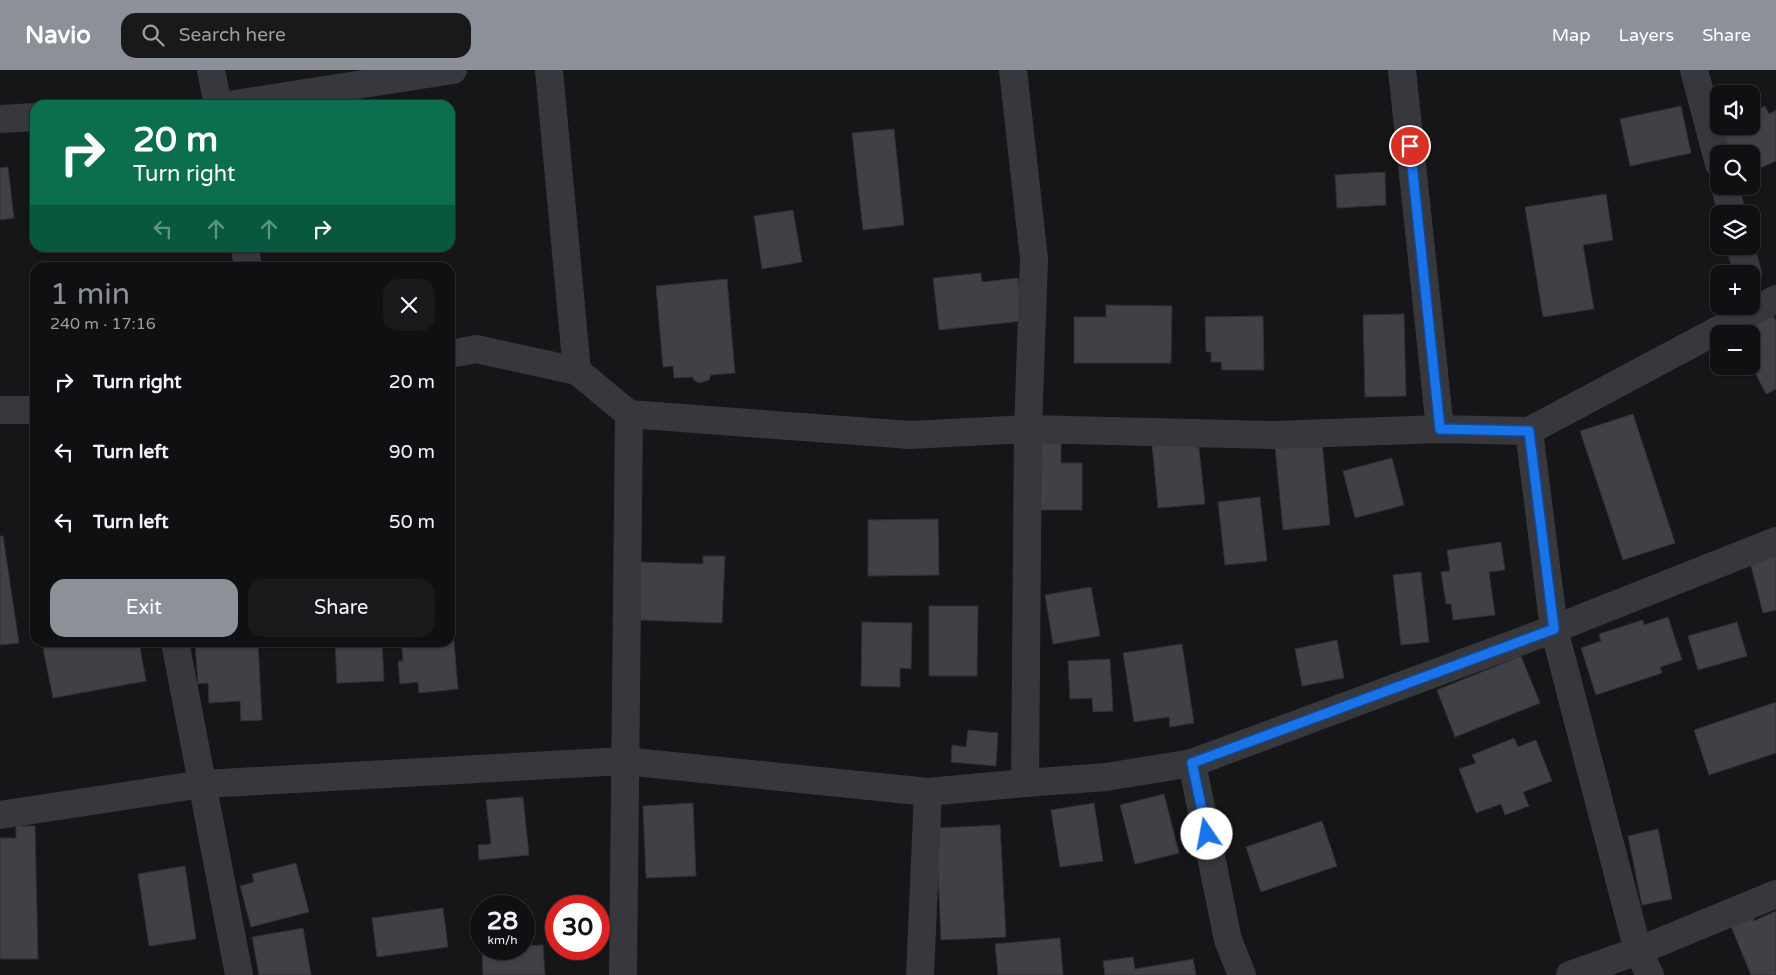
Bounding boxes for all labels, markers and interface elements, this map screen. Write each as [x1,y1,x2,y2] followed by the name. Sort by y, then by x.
[121,13,471,58] search box
[25,21,91,50] text: Navio
[139,21,167,49] icon: search
[179,24,286,46] text: Search here
[1552,24,1591,46] text: Map
[1619,24,1674,46] text: Layers
[1702,24,1751,46] text: Share
[1710,85,1760,375] map controls
[1710,85,1760,135] button: sound
[133,119,218,161] text: 20 m
[50,120,115,185] icon: right
[1389,125,1431,167] pin
[1396,132,1424,160] icon: arrive
[1710,145,1760,195] button: search
[133,161,235,187] text: Turn right
[1710,205,1760,255] button: layers
[149,215,177,243] icon: left
[202,215,230,243] icon: ahead
[255,215,283,243] icon: ahead
[308,215,336,243] icon: right
[1710,265,1760,315] button: +
[50,276,130,313] text: 1 min
[383,279,435,331] button: close
[50,314,156,334] text: 240 m · 17:16
[1710,325,1760,375] button: −
[50,368,78,396] icon: right
[93,371,181,393] text: Turn right
[389,371,435,393] text: 20 m
[50,438,78,466] icon: left
[93,441,169,463] text: Turn left
[389,441,435,463] text: 90 m
[50,508,78,536] icon: left
[93,511,169,533] text: Turn left
[389,511,435,533] text: 50 m
[50,579,238,637] button: Exit
[248,579,435,637] button: Share
[1180,807,1232,859] position arrow
[545,895,610,960] speed limit sign: 30
[487,906,518,936] text: 28
[487,933,518,947] text: km/h

